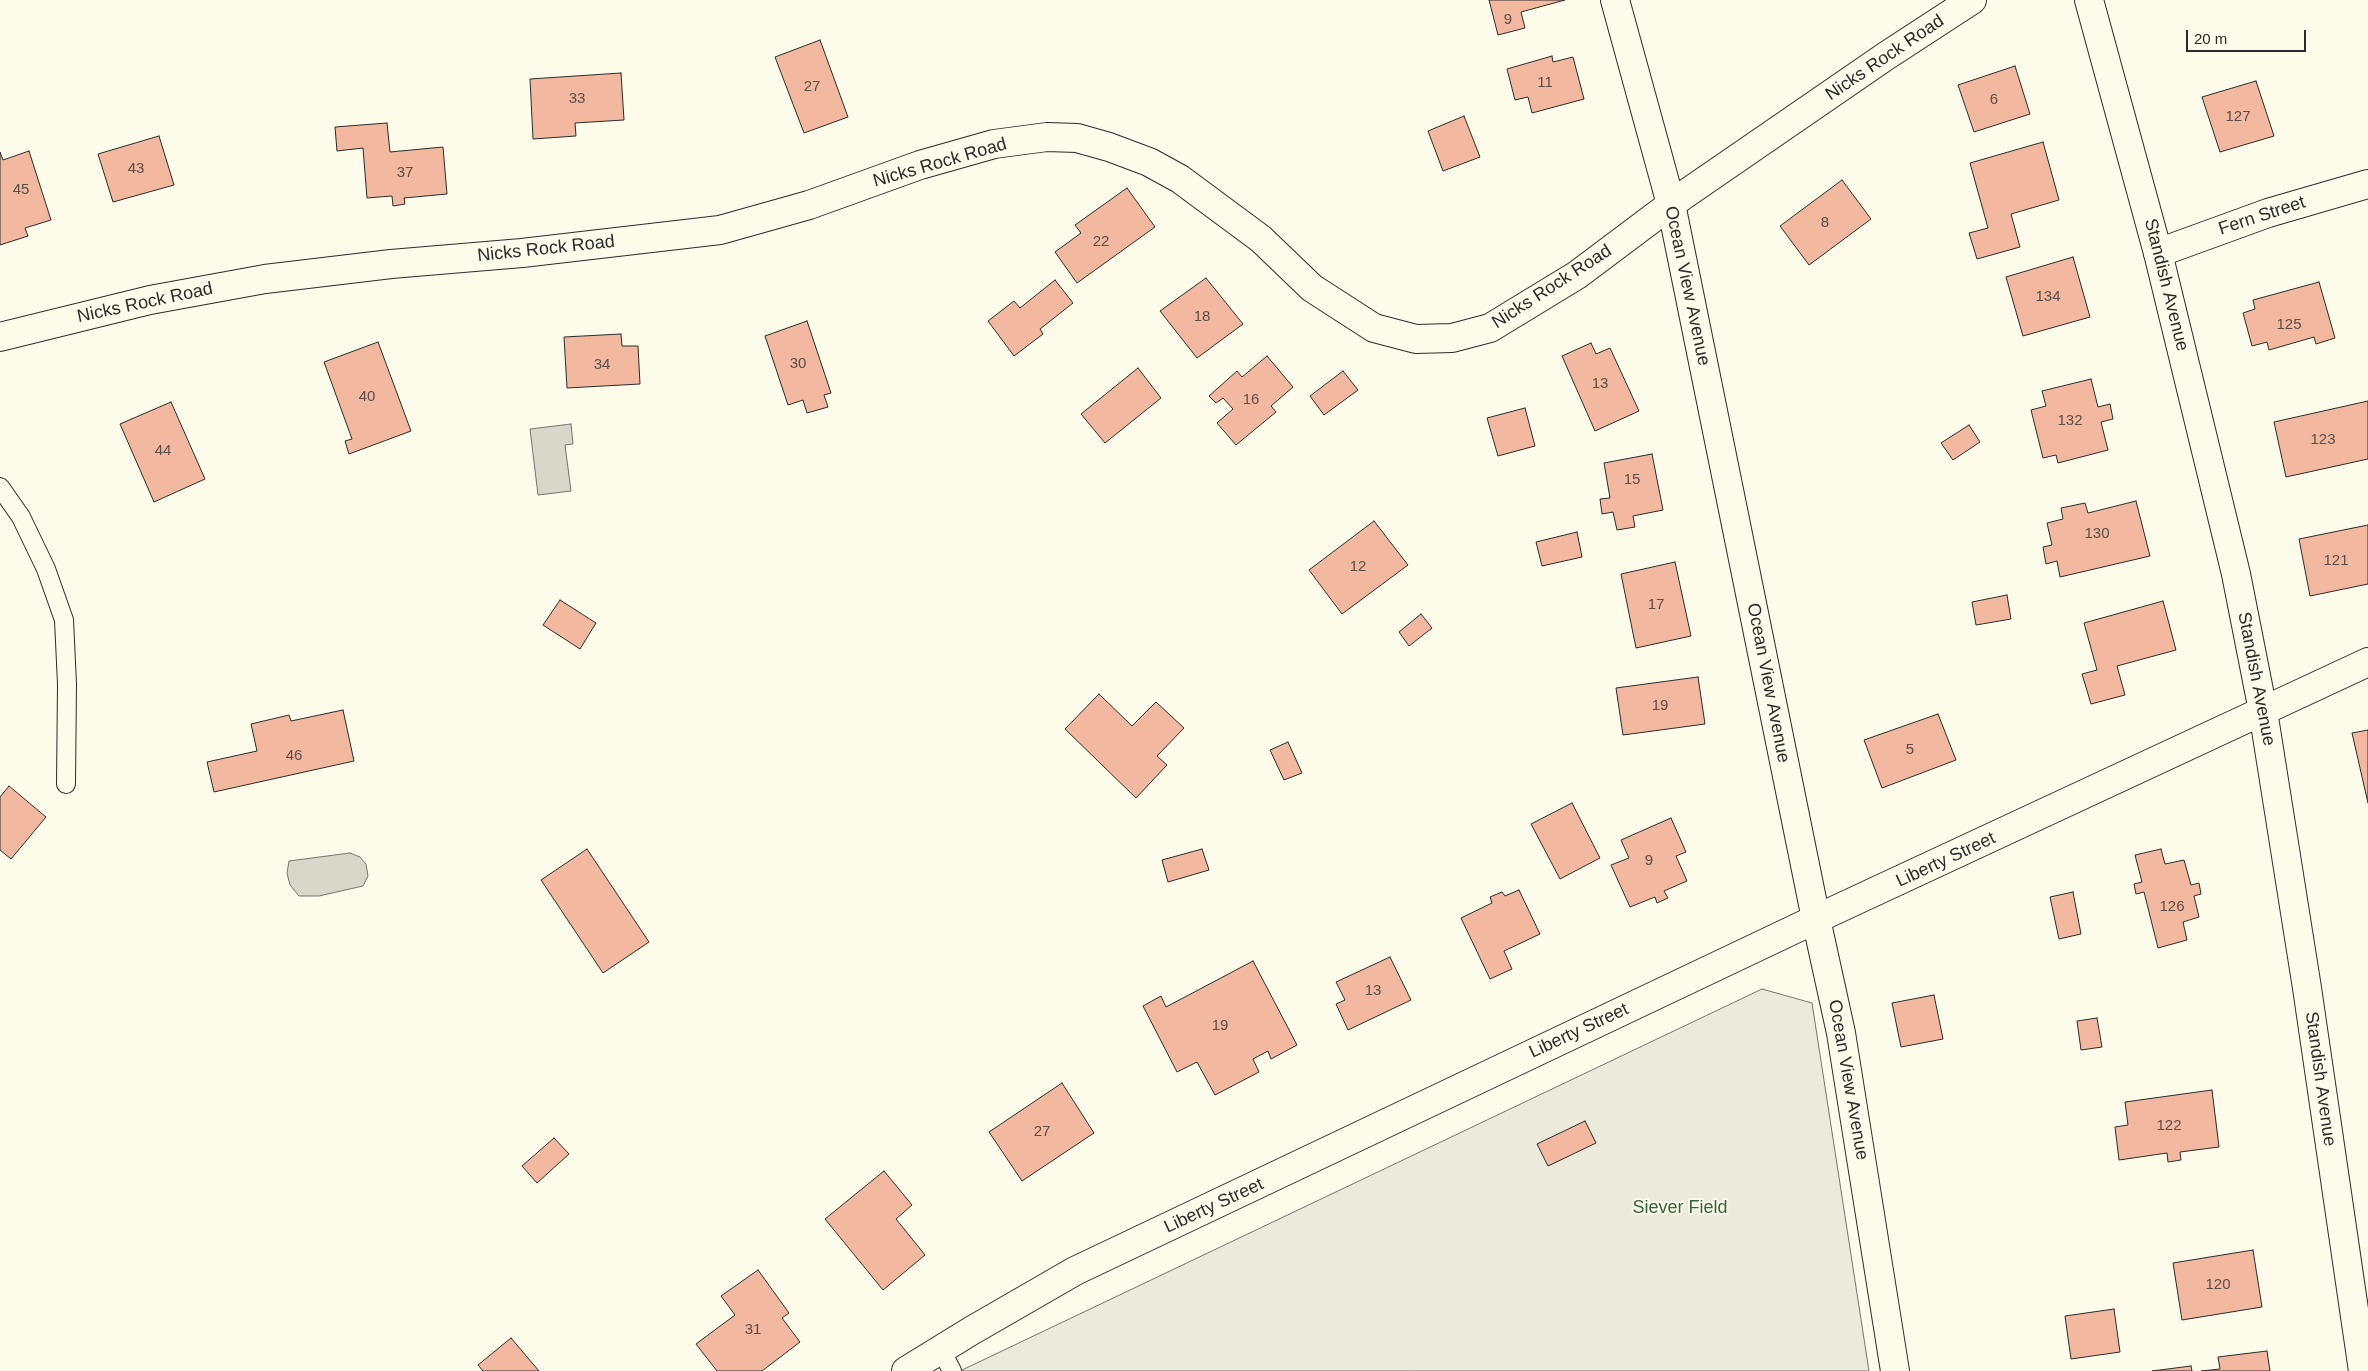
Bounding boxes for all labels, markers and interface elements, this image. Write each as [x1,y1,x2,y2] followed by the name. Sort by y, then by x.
[1822,10,1948,106] street label: Nicks Rock Road
[1504,11,1512,29] house number: 9
[2188,20,2308,52] scale bar
[2194,30,2227,47] text: 20 m
[1537,74,1553,92] house number: 11
[804,78,820,96] house number: 27
[569,90,585,108] house number: 33
[1990,91,1998,109] house number: 6
[2225,108,2251,126] house number: 127
[871,134,1009,192] street label: Nicks Rock Road
[128,160,144,178] house number: 43
[397,164,413,182] house number: 37
[13,181,29,199] house number: 45
[2216,192,2308,240] street label: Fern Street
[1660,204,1714,368] street label: Ocean View Avenue
[1821,214,1829,232] house number: 8
[2139,217,2193,353] street label: Standish Avenue
[476,231,616,267] street label: Nicks Rock Road
[1093,233,1109,251] house number: 22
[1488,240,1616,334] street label: Nicks Rock Road
[75,278,215,328] street label: Nicks Rock Road
[2035,288,2061,306] house number: 134
[1194,308,1210,326] house number: 18
[2276,316,2302,334] house number: 125
[790,355,806,373] house number: 30
[594,356,610,374] house number: 34
[1592,375,1608,393] house number: 13
[359,388,375,406] house number: 40
[1243,391,1259,409] house number: 16
[2057,412,2083,430] house number: 132
[2310,431,2336,449] house number: 123
[155,442,171,460] house number: 44
[1624,471,1640,489] house number: 15
[2084,525,2110,543] house number: 130
[2323,552,2349,570] house number: 121
[1350,558,1366,576] house number: 12
[1648,596,1664,614] house number: 17
[1742,601,1794,765] street label: Ocean View Avenue
[2232,610,2280,748] street label: Standish Avenue
[1652,697,1668,715] house number: 19
[1906,741,1914,759] house number: 5
[286,747,302,765] house number: 46
[1893,828,1999,892] street label: Liberty Street
[1645,852,1653,870] house number: 9
[2159,898,2185,916] house number: 126
[1365,982,1381,1000] house number: 13
[1823,998,1873,1162] street label: Ocean View Avenue
[1526,999,1632,1063] street label: Liberty Street
[2300,1010,2340,1148] street label: Standish Avenue
[1212,1017,1228,1035] house number: 19
[2156,1117,2182,1135] house number: 122
[1034,1123,1050,1141] house number: 27
[1161,1174,1267,1238] street label: Liberty Street
[1632,1197,1728,1219] park label: Siever Field
[2205,1276,2231,1294] house number: 120
[745,1321,761,1339] house number: 31

